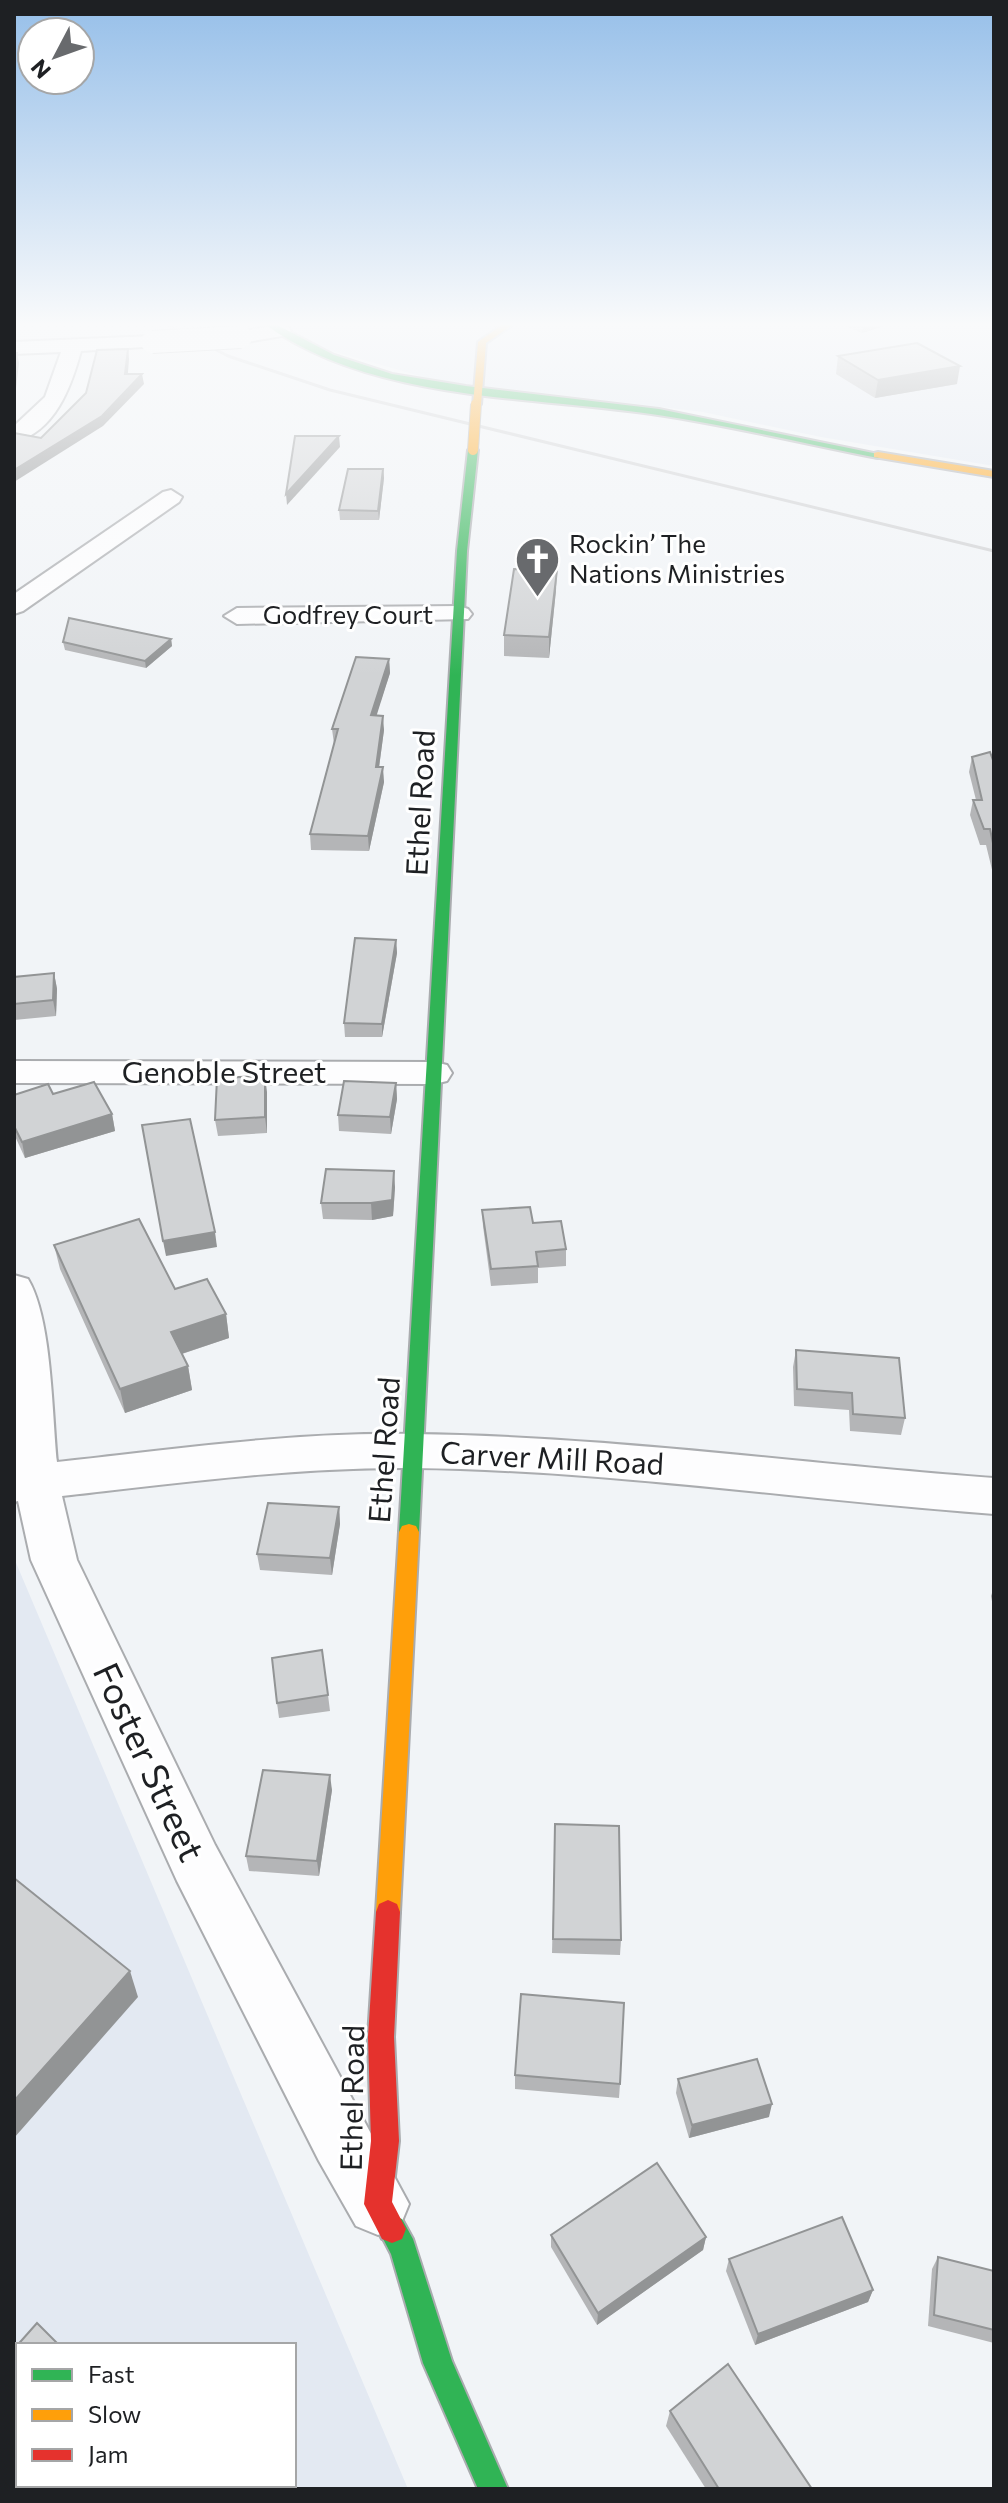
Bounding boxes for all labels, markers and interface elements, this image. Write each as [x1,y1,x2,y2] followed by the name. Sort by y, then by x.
[16,16,96,96] north arrow
[25,54,56,85] text: N
[569,527,785,588] place label: Rockin’ The Nations Ministries
[514,535,562,598] church icon: Rockin’ The Nations Ministries
[263,598,433,629] street label: Godfrey Court
[396,729,441,877] street label: Ethel Road
[122,1052,326,1089] street label: Genoble Street
[359,1376,406,1524] street label: Ethel Road
[439,1432,665,1481] street label: Carver Mill Road
[86,1655,216,1867] street label: Foster Street
[331,2025,370,2171] street label: Ethel Road
[16,2343,296,2487] legend
[88,2359,135,2388] text: Fast
[88,2399,141,2428] text: Slow
[88,2439,128,2468] text: Jam

